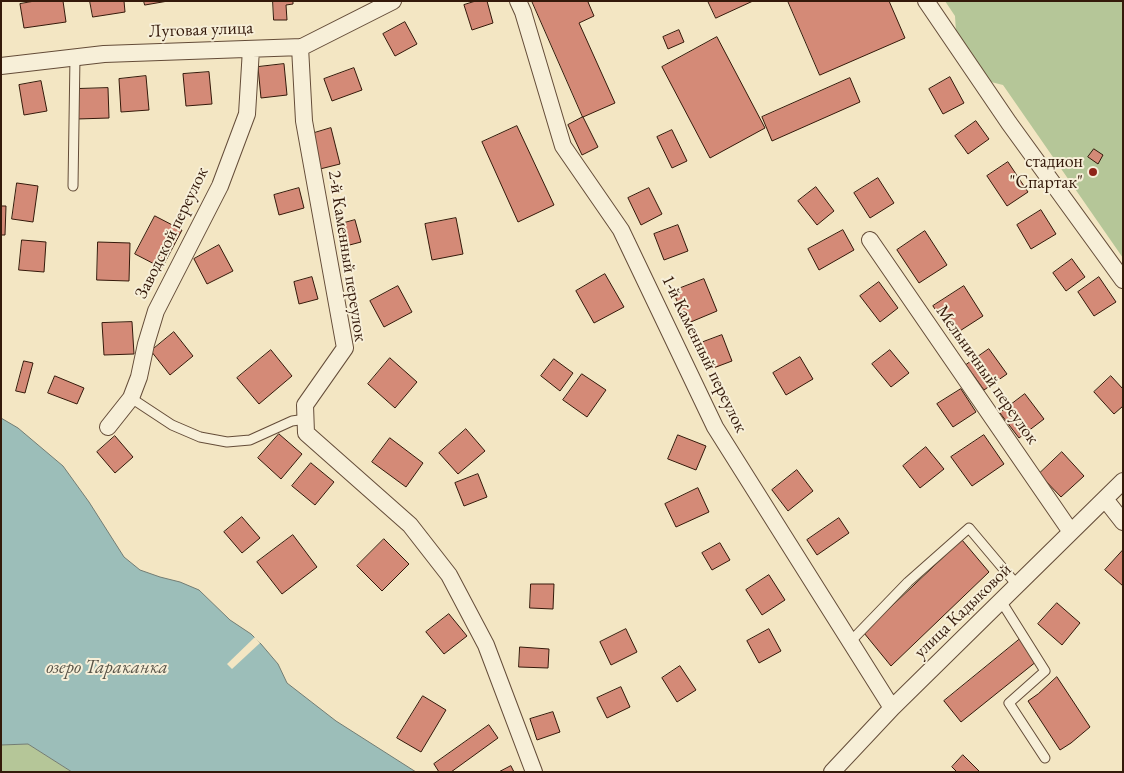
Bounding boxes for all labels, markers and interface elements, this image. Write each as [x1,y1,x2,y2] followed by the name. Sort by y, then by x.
[148,17,254,43] street label: Луговая улица
[1010,151,1083,193] place label: стадион "Спартак"
[131,164,213,302] street label: Заводской переулок
[1087,166,1099,178] marker: стадион "Спартак"
[323,169,371,343] street label: 2-й Каменный переулок
[656,272,752,436] street label: 1-й Каменный переулок
[931,301,1043,449] street label: Мельничный переулок
[910,559,1016,663] street label: улица Кадыковой
[46,657,168,679] water label: озеро Тараканка

